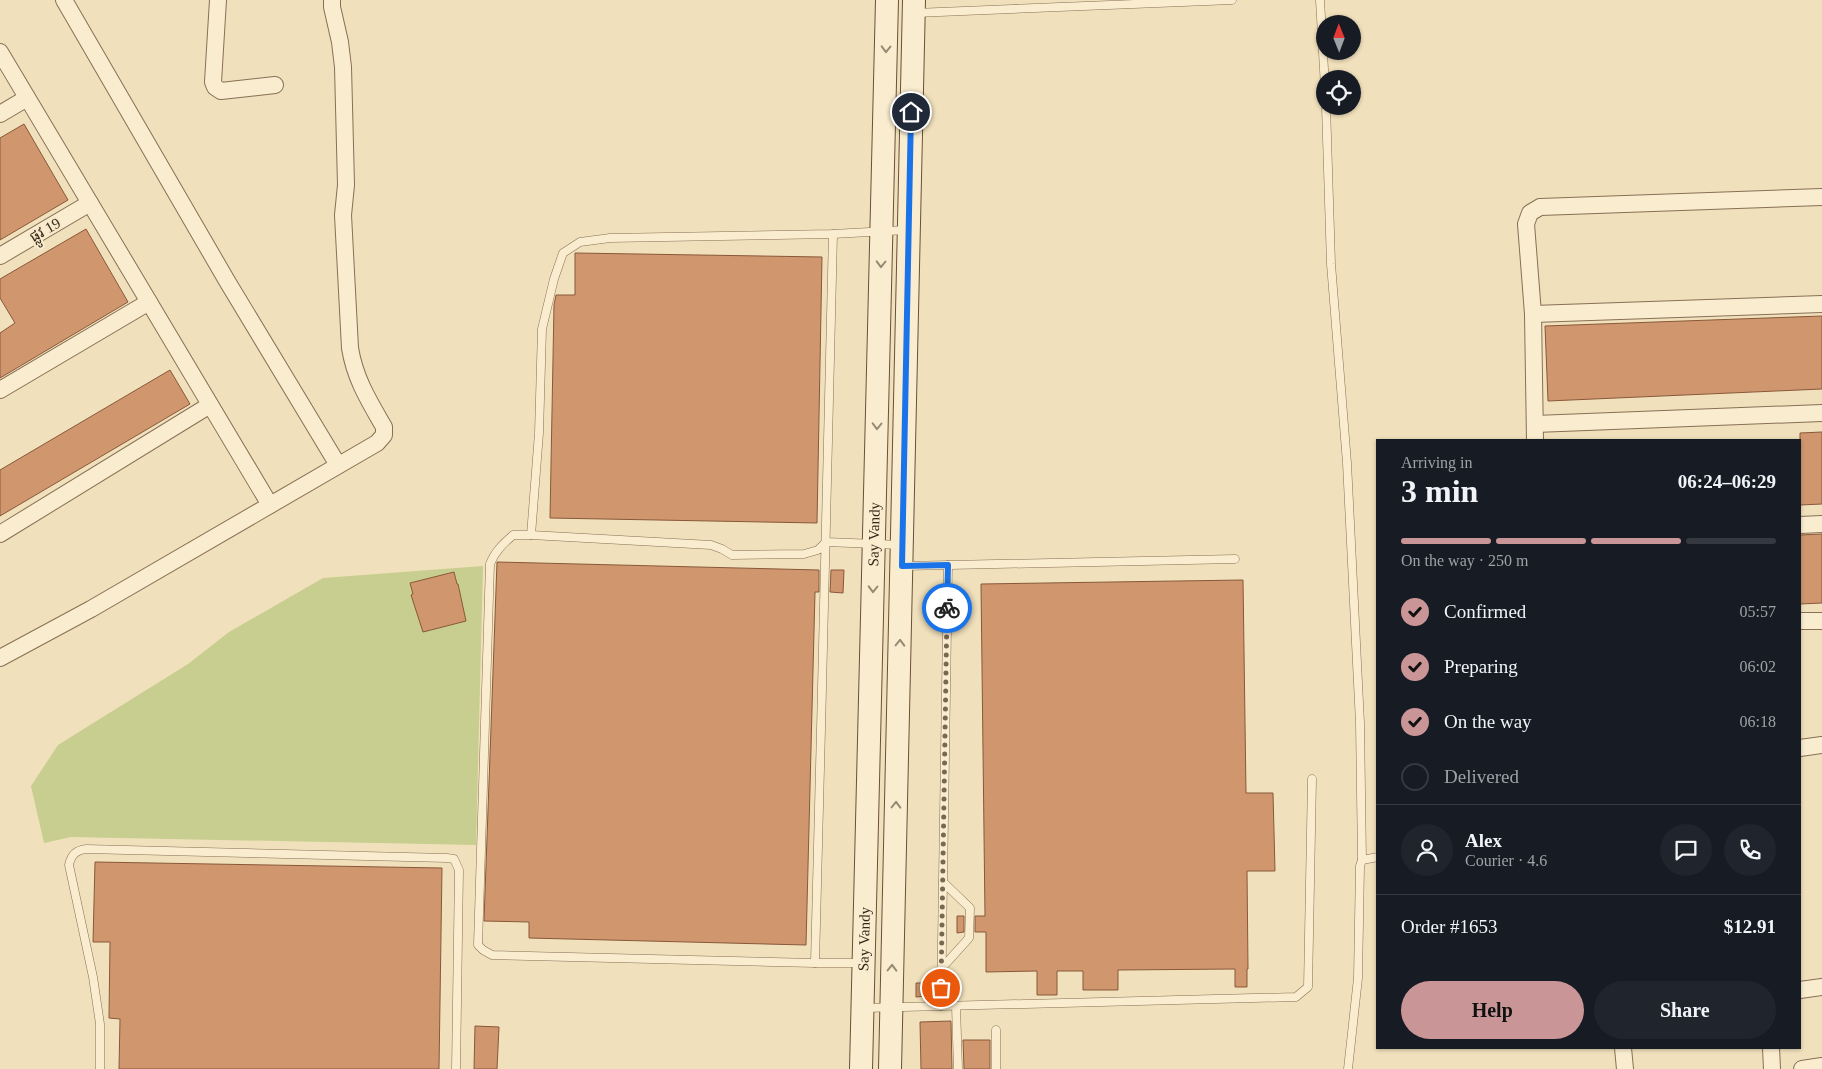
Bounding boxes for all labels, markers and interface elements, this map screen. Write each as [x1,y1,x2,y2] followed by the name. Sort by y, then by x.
[1316,15,1361,60] north arrow
[1316,15,1361,115] map controls
[881,45,891,53] one-way arrow
[1316,70,1361,115] button: locate
[890,91,932,133] pin
[897,98,925,126] icon: home
[27,215,66,250] street label: ផ្លូវ 19
[876,260,886,268] one-way arrow
[871,422,882,430] one-way arrow
[1401,454,1473,471] text: Arriving in
[1678,471,1776,492] text: 06:24–06:29
[1401,473,1478,509] text: 3 min
[865,501,883,567] street label: Say Vandy
[1401,552,1529,569] text: On the way · 250 m
[922,583,972,633] courier
[867,585,878,593] one-way arrow
[933,594,961,622] icon: bike
[1401,598,1429,626] icon: check
[1444,601,1526,622] text: Confirmed
[1740,603,1776,620] text: 05:57
[895,639,905,646] one-way arrow
[1401,653,1429,681] icon: check
[1444,656,1518,677] text: Preparing
[1740,658,1776,675] text: 06:02
[1401,708,1429,736] icon: check
[1444,711,1532,732] text: On the way
[1740,713,1776,730] text: 06:18
[1444,766,1519,787] text: Delivered
[891,801,901,809] one-way arrow
[1401,824,1453,876] button: person
[1660,824,1712,876] button: chat
[1724,824,1776,876] button: phone
[1465,830,1502,851] text: Alex
[1465,852,1547,869] text: Courier · 4.6
[855,906,873,971] street label: Say Vandy
[1401,916,1498,937] text: Order #1653
[1724,916,1776,937] text: $12.91
[887,964,897,972] one-way arrow
[920,967,962,1009] pin
[927,974,955,1002] icon: bag
[1401,981,1584,1039] button: Help
[1594,981,1776,1039] button: Share

